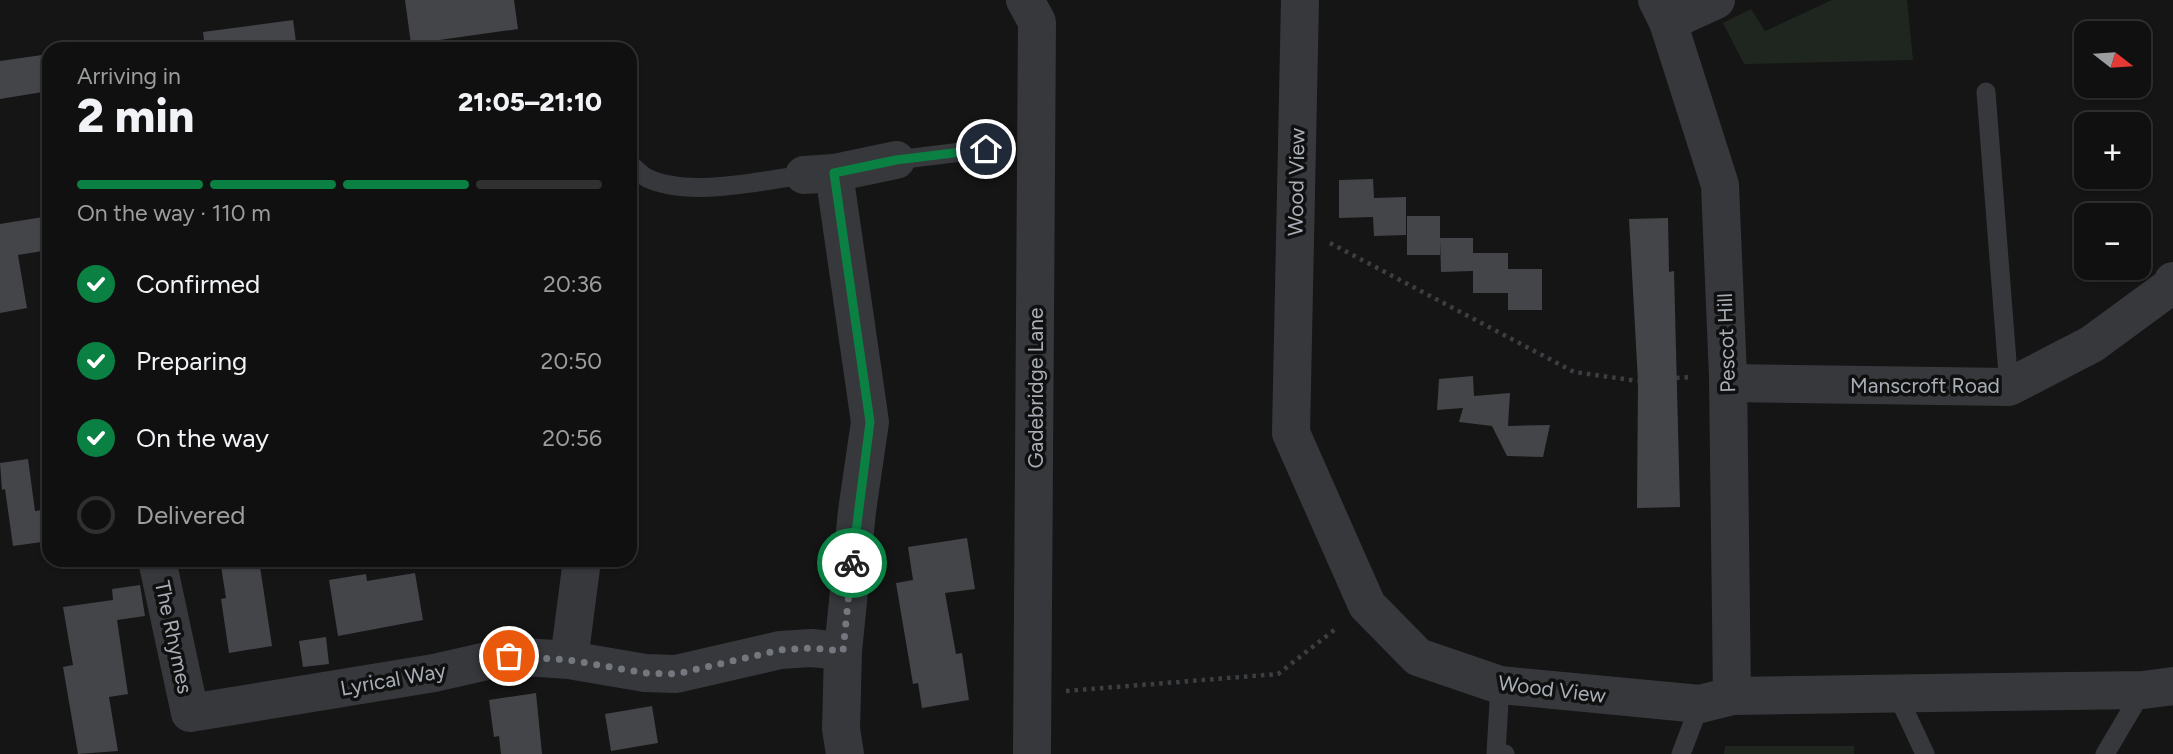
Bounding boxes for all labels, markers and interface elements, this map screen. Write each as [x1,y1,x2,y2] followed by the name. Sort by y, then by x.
[2074,21,2151,98] north arrow
[2074,21,2151,280] map controls
[77,62,181,90] text: Arriving in
[458,86,602,118] text: 21:05–21:10
[77,88,194,144] text: 2 min
[2074,112,2151,189] button: +
[956,119,1016,179] pin
[1283,127,1309,236] street label: Wood View
[967,130,1005,168] icon: home
[77,199,271,227] text: On the way · 110 m
[2074,203,2151,280] button: −
[77,265,115,303] icon: check
[136,268,260,300] text: Confirmed
[543,270,602,298] text: 20:36
[1712,293,1740,393] street label: Pescot Hill
[1023,308,1048,468] street label: Gadebridge Lane
[77,342,115,380] icon: check
[136,345,247,377] text: Preparing
[541,347,602,375] text: 20:50
[1850,373,2000,398] street label: Manscroft Road
[77,419,115,457] icon: check
[136,422,269,454] text: On the way
[542,424,602,452] text: 20:56
[136,499,245,531] text: Delivered
[817,528,887,598] courier
[833,544,871,582] icon: bike
[150,578,198,696] street label: The Rhymes
[479,626,539,686] pin
[490,637,528,675] icon: bag
[338,657,448,701] street label: Lyrical Way
[1497,670,1608,708] street label: Wood View

